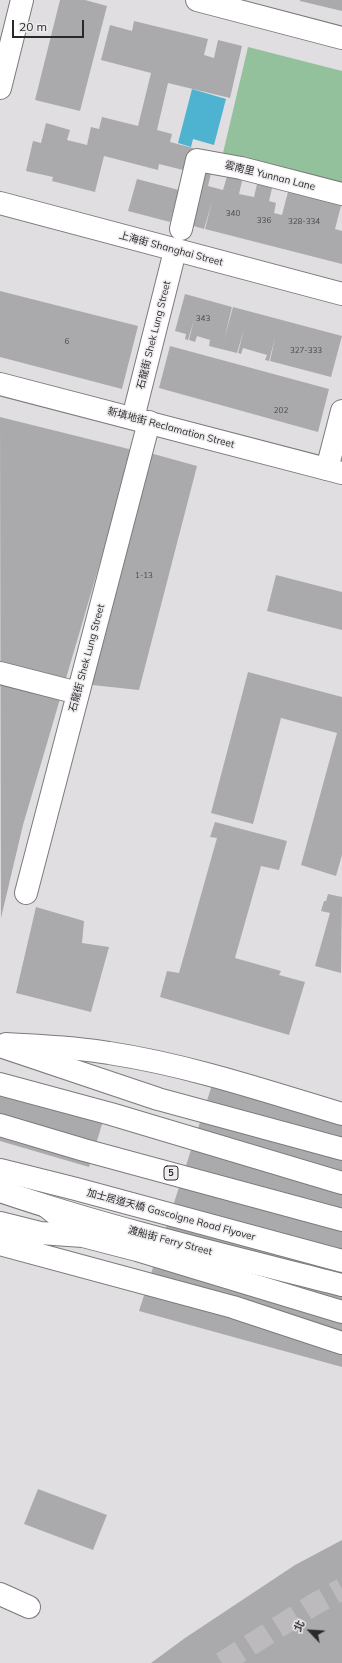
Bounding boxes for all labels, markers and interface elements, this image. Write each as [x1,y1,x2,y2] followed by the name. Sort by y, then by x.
[14,12,86,38] scale bar
[19,19,47,34] text: 20 m
[224,159,316,193] street label: 雲南里 Yunnan Lane
[226,209,240,219] house number: 340
[257,216,271,226] house number: 336
[288,217,320,227] house number: 328-334
[118,229,224,269] street label: 上海街 Shanghai Street
[135,280,173,390] street label: 石龍街 Shek Lung Street
[196,314,210,324] house number: 343
[65,337,69,347] house number: 6
[290,346,322,356] house number: 327-333
[106,405,236,451] street label: 新填地街 Reclamation Street
[274,406,288,416] house number: 202
[135,571,153,581] house number: 1-13
[67,603,107,713] street label: 石龍街 Shek Lung Street
[164,1166,178,1180] road number: 5
[85,1187,257,1243] street label: 加士居道天橋 Gascoigne Road Flyover
[127,1224,213,1258] street label: 渡船街 Ferry Street
[290,1611,330,1651] north arrow
[290,1618,308,1634] text: 北

